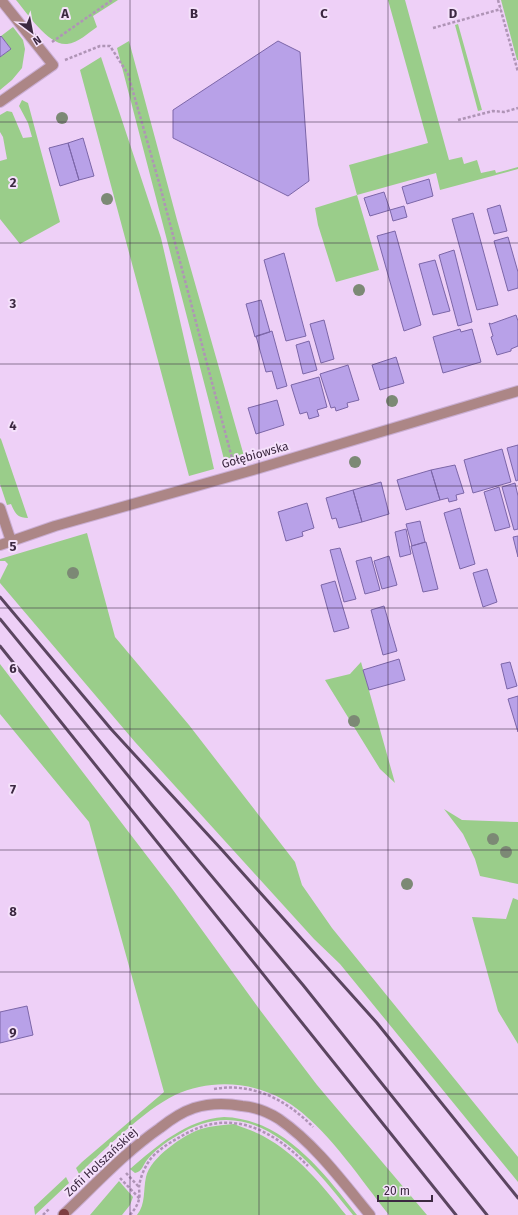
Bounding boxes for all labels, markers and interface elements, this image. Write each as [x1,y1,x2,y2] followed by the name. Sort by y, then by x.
[60,6,69,21] text: A
[190,6,198,21] text: B
[320,6,328,21] text: C
[449,6,458,21] text: D
[12,12,52,52] north arrow
[30,33,44,48] text: N
[10,175,17,190] text: 2
[9,296,17,311] text: 3
[9,418,17,433] text: 4
[220,439,290,471] street label: Gołębiowska
[10,539,17,554] text: 5
[9,661,17,676] text: 6
[10,782,16,797] text: 7
[9,904,17,919] text: 8
[9,1025,17,1040] text: 9
[62,1125,140,1199] street label: Zofii Holszańskiej
[378,1177,432,1203] scale bar
[384,1184,410,1198] text: 20 m

